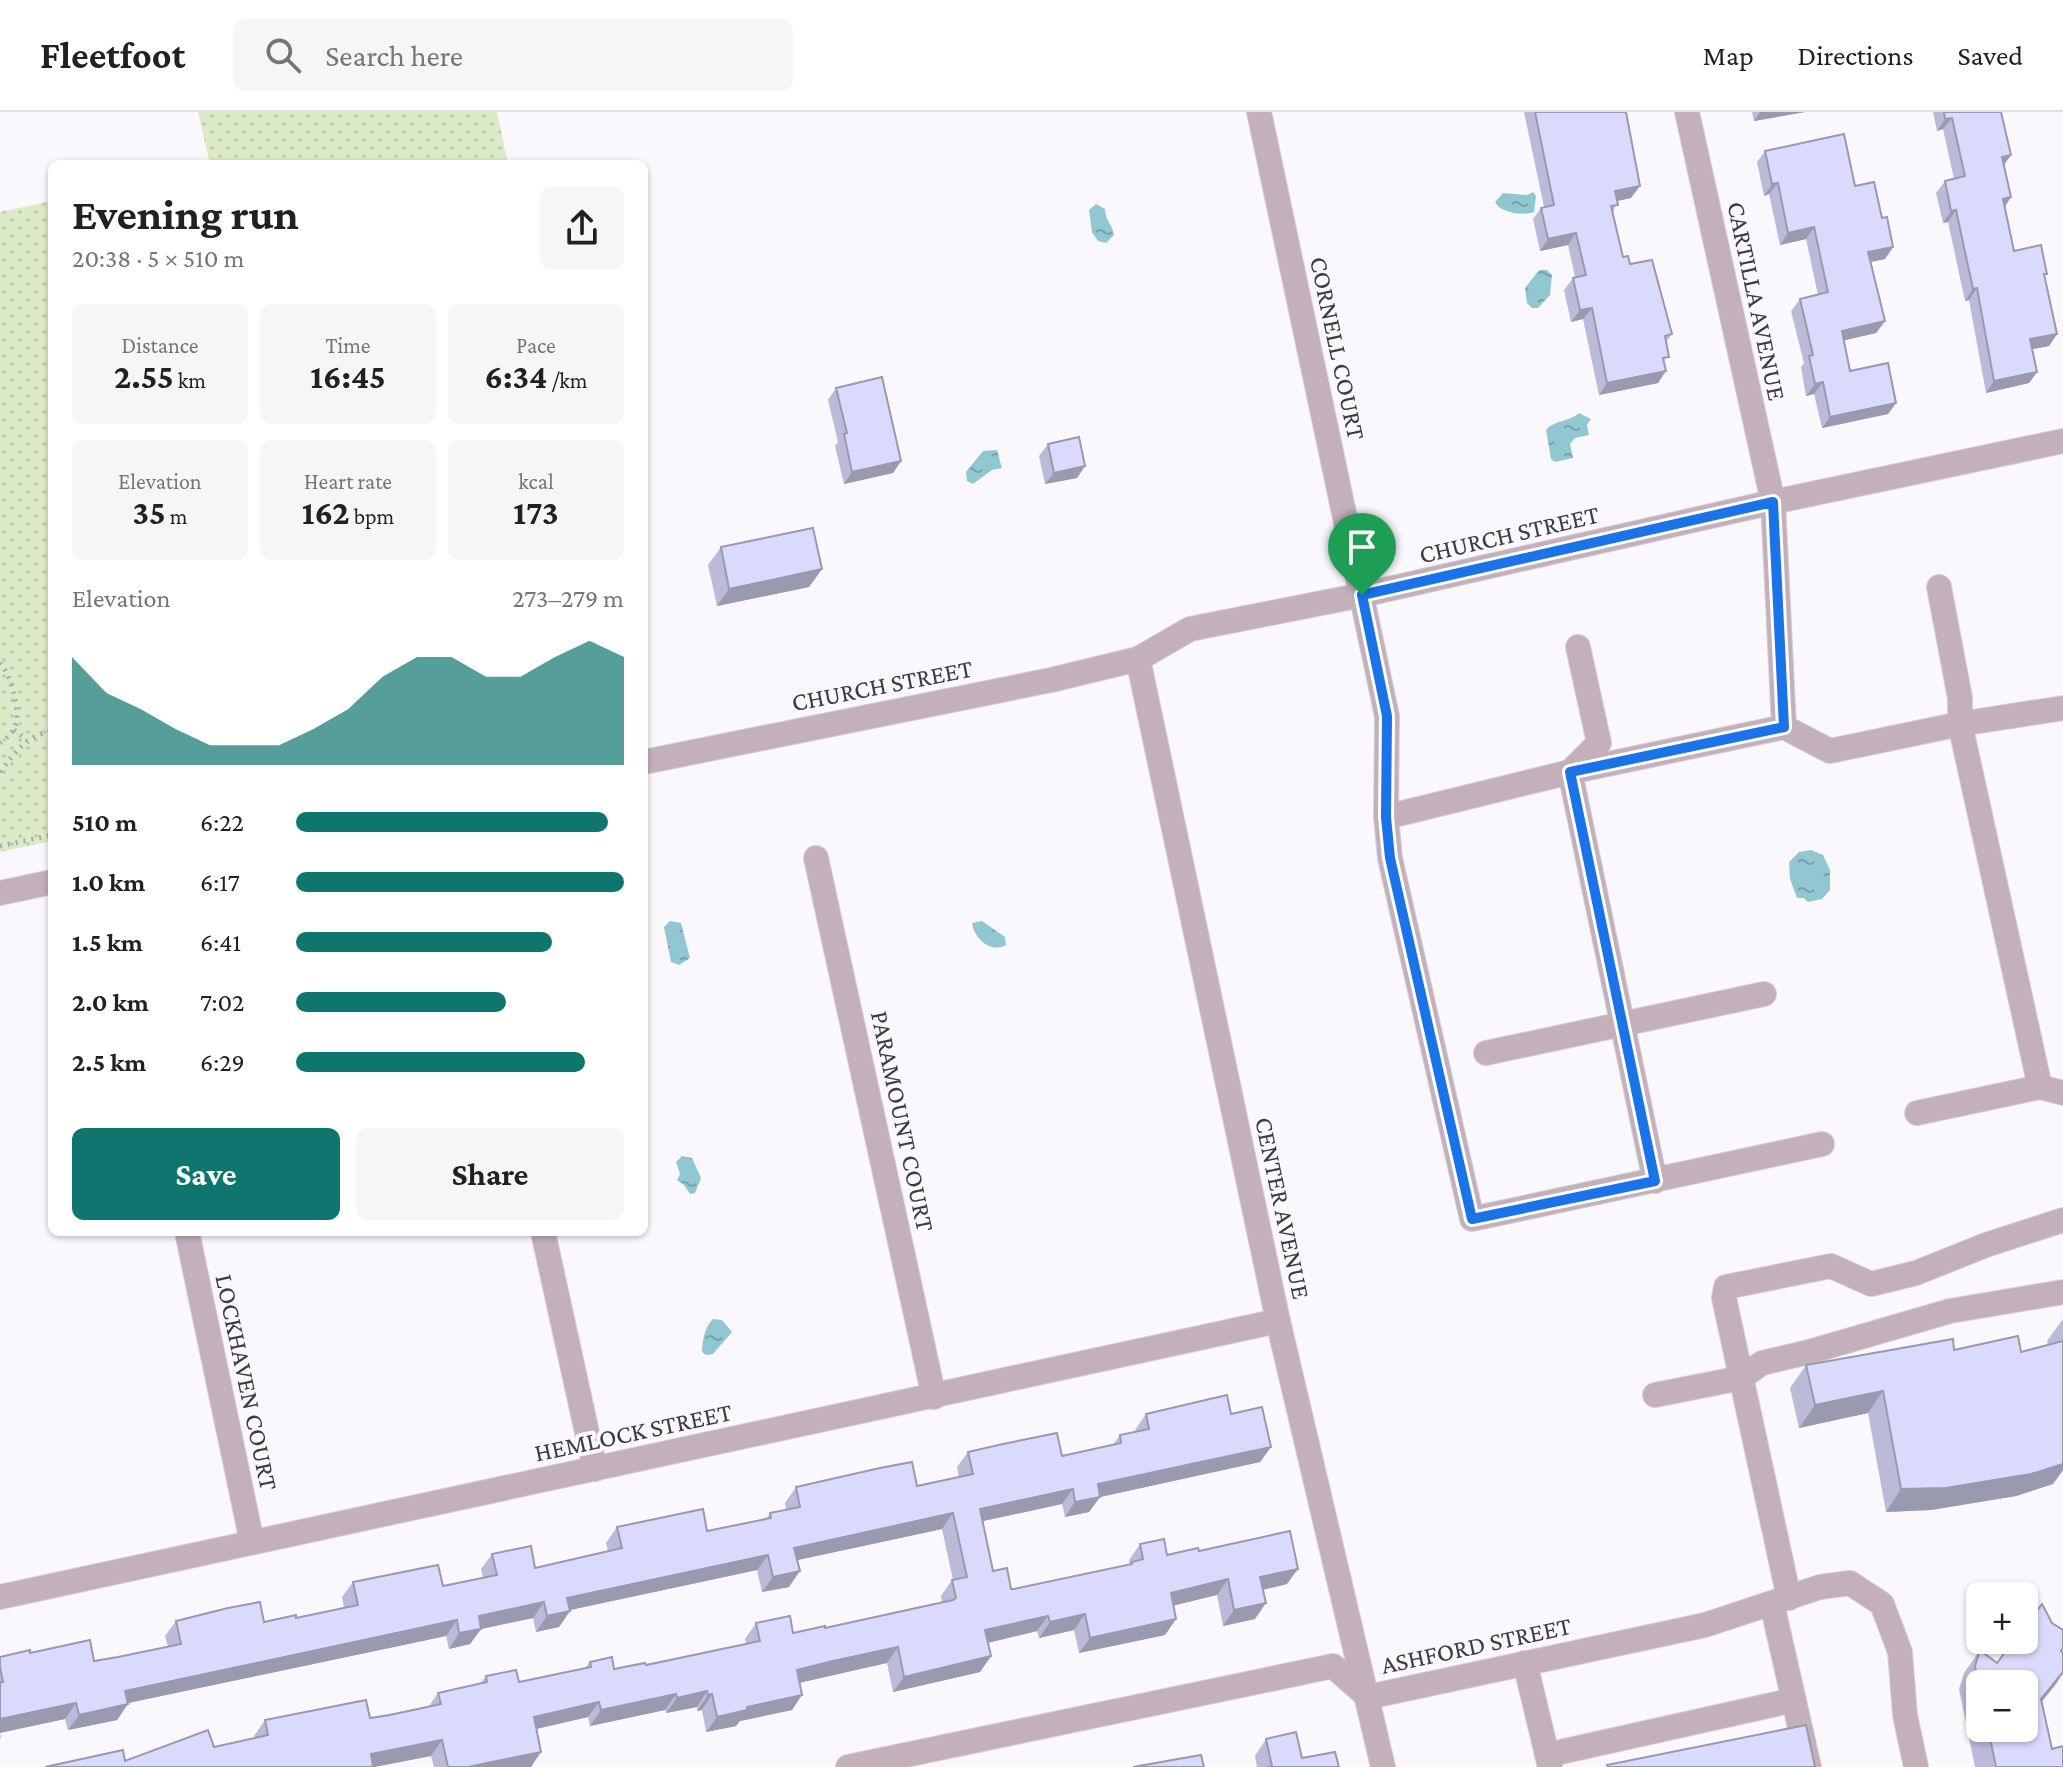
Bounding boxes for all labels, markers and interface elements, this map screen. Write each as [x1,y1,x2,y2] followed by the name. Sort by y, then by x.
[233,19,793,91] search box
[261,33,305,77] icon: search
[40,34,185,76] text: Fleetfoot
[325,39,463,72] text: Search here
[1703,40,1754,71] text: Map
[1798,40,1913,71] text: Directions
[1957,40,2023,71] text: Saved
[540,186,624,270] button: share
[72,190,299,238] text: Evening run
[1721,199,1792,403] street label: CARTILLA AVENUE
[72,244,244,273] text: 20:38 · 5 × 510 m
[1304,254,1371,442] street label: CORNELL COURT
[122,333,198,358] text: Distance
[325,333,371,358] text: Time
[516,333,556,358] text: Pace
[114,358,174,395] text: 2.55
[310,358,386,395] text: 16:45
[484,358,547,395] text: 6:34
[174,368,206,393] text: km
[547,368,588,393] text: /km
[118,469,202,494] text: Elevation
[304,469,392,494] text: Heart rate
[518,469,554,494] text: kcal
[132,494,166,531] text: 35
[302,494,350,531] text: 162
[513,494,559,531] text: 173
[1416,500,1602,569] street label: CHURCH STREET
[166,504,188,529] text: m
[350,504,394,529] text: bpm
[1328,513,1396,595] pin
[1340,525,1384,569] icon: arrive
[72,584,170,613] text: Elevation
[512,584,624,613] text: 273–279 m
[789,654,975,717] street label: CHURCH STREET
[72,808,137,837] text: 510 m
[200,808,244,837] text: 6:22
[72,868,145,897] text: 1.0 km
[200,868,240,897] text: 6:17
[72,928,143,957] text: 1.5 km
[200,928,241,957] text: 6:41
[72,988,149,1017] text: 2.0 km
[200,988,244,1017] text: 7:02
[865,1008,940,1234] street label: PARAMOUNT COURT
[72,1048,146,1077] text: 2.5 km
[200,1048,245,1077] text: 6:29
[1249,1114,1316,1302] street label: CENTER AVENUE
[72,1128,340,1220] button: Save
[356,1128,624,1220] button: Share
[209,1271,284,1493] street label: LOCKHAVEN COURT
[532,1397,734,1468] street label: HEMLOCK STREET
[1966,1582,2038,1742] map controls
[1966,1582,2038,1654] button: +
[1378,1611,1574,1680] street label: ASHFORD STREET
[1966,1670,2038,1742] button: −

